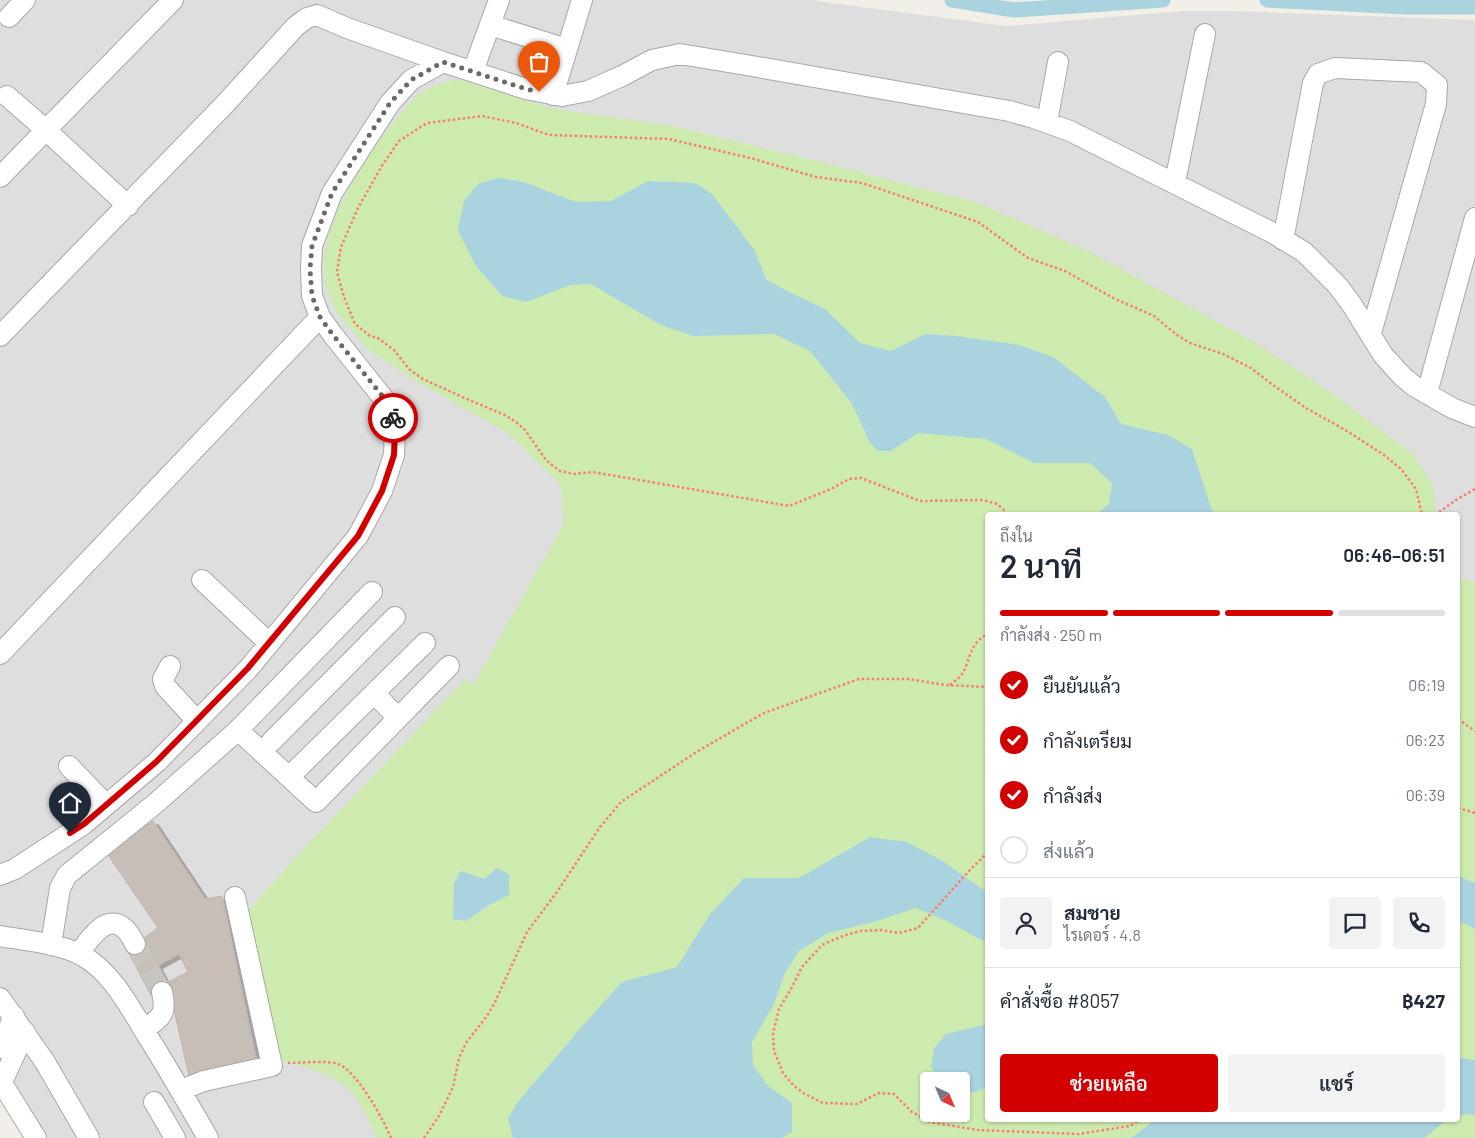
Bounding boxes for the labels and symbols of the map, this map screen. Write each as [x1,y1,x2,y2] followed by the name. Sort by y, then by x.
[518,41,560,92] pin
[368,393,418,443] courier
[49,782,91,833] pin
[920,1072,970,1122] north arrow

